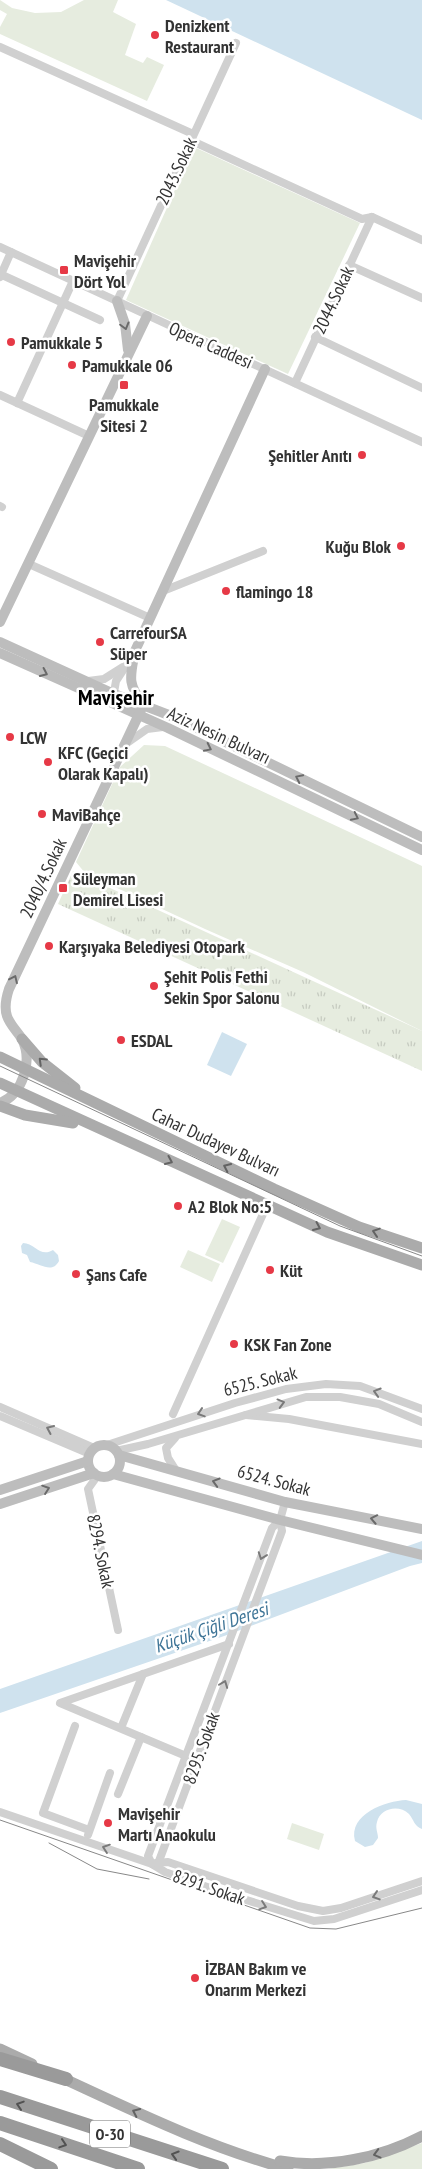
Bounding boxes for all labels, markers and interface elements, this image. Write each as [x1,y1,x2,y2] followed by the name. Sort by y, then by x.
[165,14,235,58] place label: Denizkent Restaurant
[149,29,161,41] marker: Denizkent Restaurant
[150,133,202,209] street label: 2043.Sokak
[74,249,137,293] place label: Mavişehir Dört Yol
[307,262,359,338] street label: 2044.Sokak
[58,264,70,276] marker: Mavişehir Dört Yol
[166,316,256,374] street label: Opera Caddesi
[120,322,130,330] one-way arrow
[21,331,103,354] place label: Pamukkale 5
[5,336,17,348] marker: Pamukkale 5
[82,354,173,377] place label: Pamukkale 06
[66,359,78,371] marker: Pamukkale 06
[118,379,130,391] marker: Pamukkale Sitesi 2
[89,393,159,437] place label: Pamukkale Sitesi 2
[268,444,352,467] place label: Şehitler Anıtı
[356,449,368,461] marker: Şehitler Anıtı
[326,535,392,558] place label: Kuğu Blok
[395,540,407,552] marker: Kuğu Blok
[236,580,313,603] place label: flamingo 18
[220,585,232,597] marker: flamingo 18
[110,621,188,665] place label: CarrefourSA Süper
[94,636,106,648] marker: CarrefourSA Süper
[39,667,48,678] one-way arrow
[78,683,154,711] district label: Mavişehir
[164,701,274,769] street label: Aziz Nesin Bulvarı
[20,726,47,749] place label: LCW
[4,731,16,743] marker: LCW
[58,741,149,785] place label: KFC (Geçici Olarak Kapalı)
[203,742,212,752] one-way arrow
[42,756,54,768] marker: KFC (Geçici Olarak Kapalı)
[295,774,304,784] one-way arrow
[52,803,121,826] place label: MaviBahçe
[36,808,48,820] marker: MaviBahçe
[350,811,359,821] one-way arrow
[14,834,72,922] street label: 2040/4.Sokak
[73,867,163,911] place label: Süleyman Demirel Lisesi
[57,882,69,894] marker: Süleyman Demirel Lisesi
[59,935,246,958] place label: Karşıyaka Belediyesi Otopark
[43,940,55,952] marker: Karşıyaka Belediyesi Otopark
[164,965,280,1009] place label: Şehit Polis Fethi Sekin Spor Salonu
[8,975,18,984] one-way arrow
[148,980,160,992] marker: Şehit Polis Fethi Sekin Spor Salonu
[131,1029,173,1052] place label: ESDAL
[115,1034,127,1046] marker: ESDAL
[39,1058,48,1067] one-way arrow
[148,1102,284,1182] street label: Cahar Dudayev Bulvarı
[164,1154,173,1165] one-way arrow
[223,1162,232,1173] one-way arrow
[187,1195,272,1218] place label: A2 Blok No:5
[172,1200,184,1212] marker: A2 Blok No:5
[312,1221,321,1232] one-way arrow
[372,1228,380,1238] one-way arrow
[280,1259,303,1282] place label: Küt
[86,1263,148,1286] place label: Şans Cafe
[264,1264,276,1276] marker: Küt
[70,1268,82,1280] marker: Şans Cafe
[244,1333,332,1356] place label: KSK Fan Zone
[228,1338,240,1350] marker: KSK Fan Zone
[221,1361,299,1401] street label: 6525. Sokak
[373,1387,381,1397] one-way arrow
[276,1398,285,1409] one-way arrow
[198,1408,206,1418] one-way arrow
[46,1424,55,1435] one-way arrow
[235,1459,313,1501] street label: 6524. Sokak
[213,1477,221,1487] one-way arrow
[42,1485,50,1495] one-way arrow
[82,1512,120,1590] street label: 8294. Sokak
[370,1515,379,1525] one-way arrow
[258,1552,268,1560] one-way arrow
[151,1595,274,1658] water label: Küçük Çiğli Deresi
[218,1681,228,1689] one-way arrow
[177,1709,225,1787] street label: 8295. Sokak
[118,1802,216,1846] place label: Mavişehir Martı Anaokulu
[102,1817,114,1829] marker: Mavişehir Martı Anaokulu
[102,1844,110,1854] one-way arrow
[170,1864,248,1910] street label: 8291. Sokak
[372,1891,380,1901] one-way arrow
[258,1900,266,1910] one-way arrow
[205,1957,307,2001] place label: İZBAN Bakım ve Onarım Merkezi
[189,1972,201,1984] marker: İZBAN Bakım ve Onarım Merkezi
[17,2100,25,2110] one-way arrow
[132,2109,141,2119] one-way arrow
[90,2120,130,2148] road number: O-30
[58,2138,67,2148] one-way arrow
[373,2148,381,2158] one-way arrow
[171,2151,180,2161] one-way arrow

